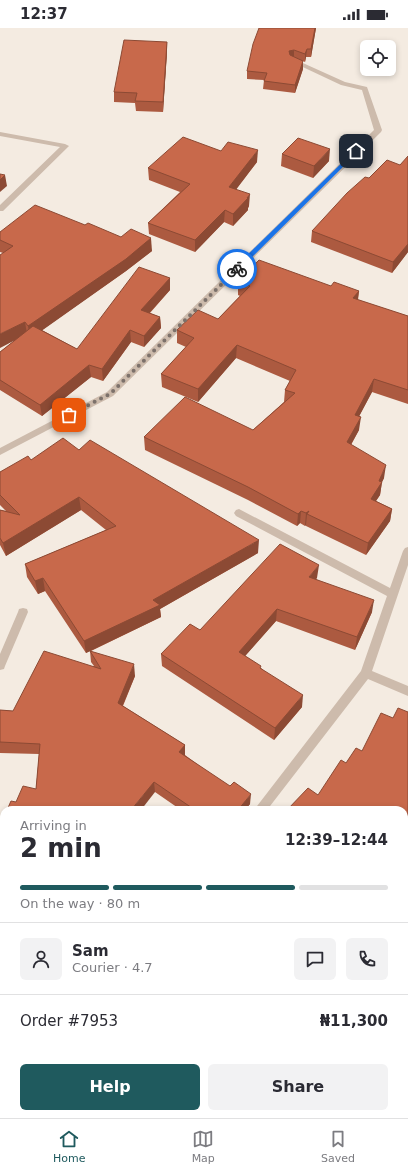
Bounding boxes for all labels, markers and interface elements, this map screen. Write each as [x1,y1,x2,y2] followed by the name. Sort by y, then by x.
[20,5,68,23] text: 12:37
[360,40,396,76] map controls
[360,40,396,76] button: locate
[339,134,373,168] pin
[345,140,367,162] icon: home
[217,249,257,289] courier
[226,258,248,280] icon: bike
[52,398,86,432] pin
[58,404,80,426] icon: bag
[20,818,87,833] text: Arriving in
[285,831,388,849] text: 12:39–12:44
[20,833,102,863] text: 2 min
[20,896,140,911] text: On the way · 80 m
[20,938,62,980] button: person
[294,938,336,980] button: chat
[346,938,388,980] button: phone
[72,942,109,960] text: Sam
[72,960,153,975] text: Courier · 4.7
[20,1012,118,1030] text: Order #7953
[320,1012,388,1030] text: ₦11,300
[20,1064,200,1110] button: Help
[208,1064,388,1110] button: Share
[53,1128,86,1165] tab: Home
[192,1128,215,1165] tab: Map
[321,1128,355,1165] tab: Saved

